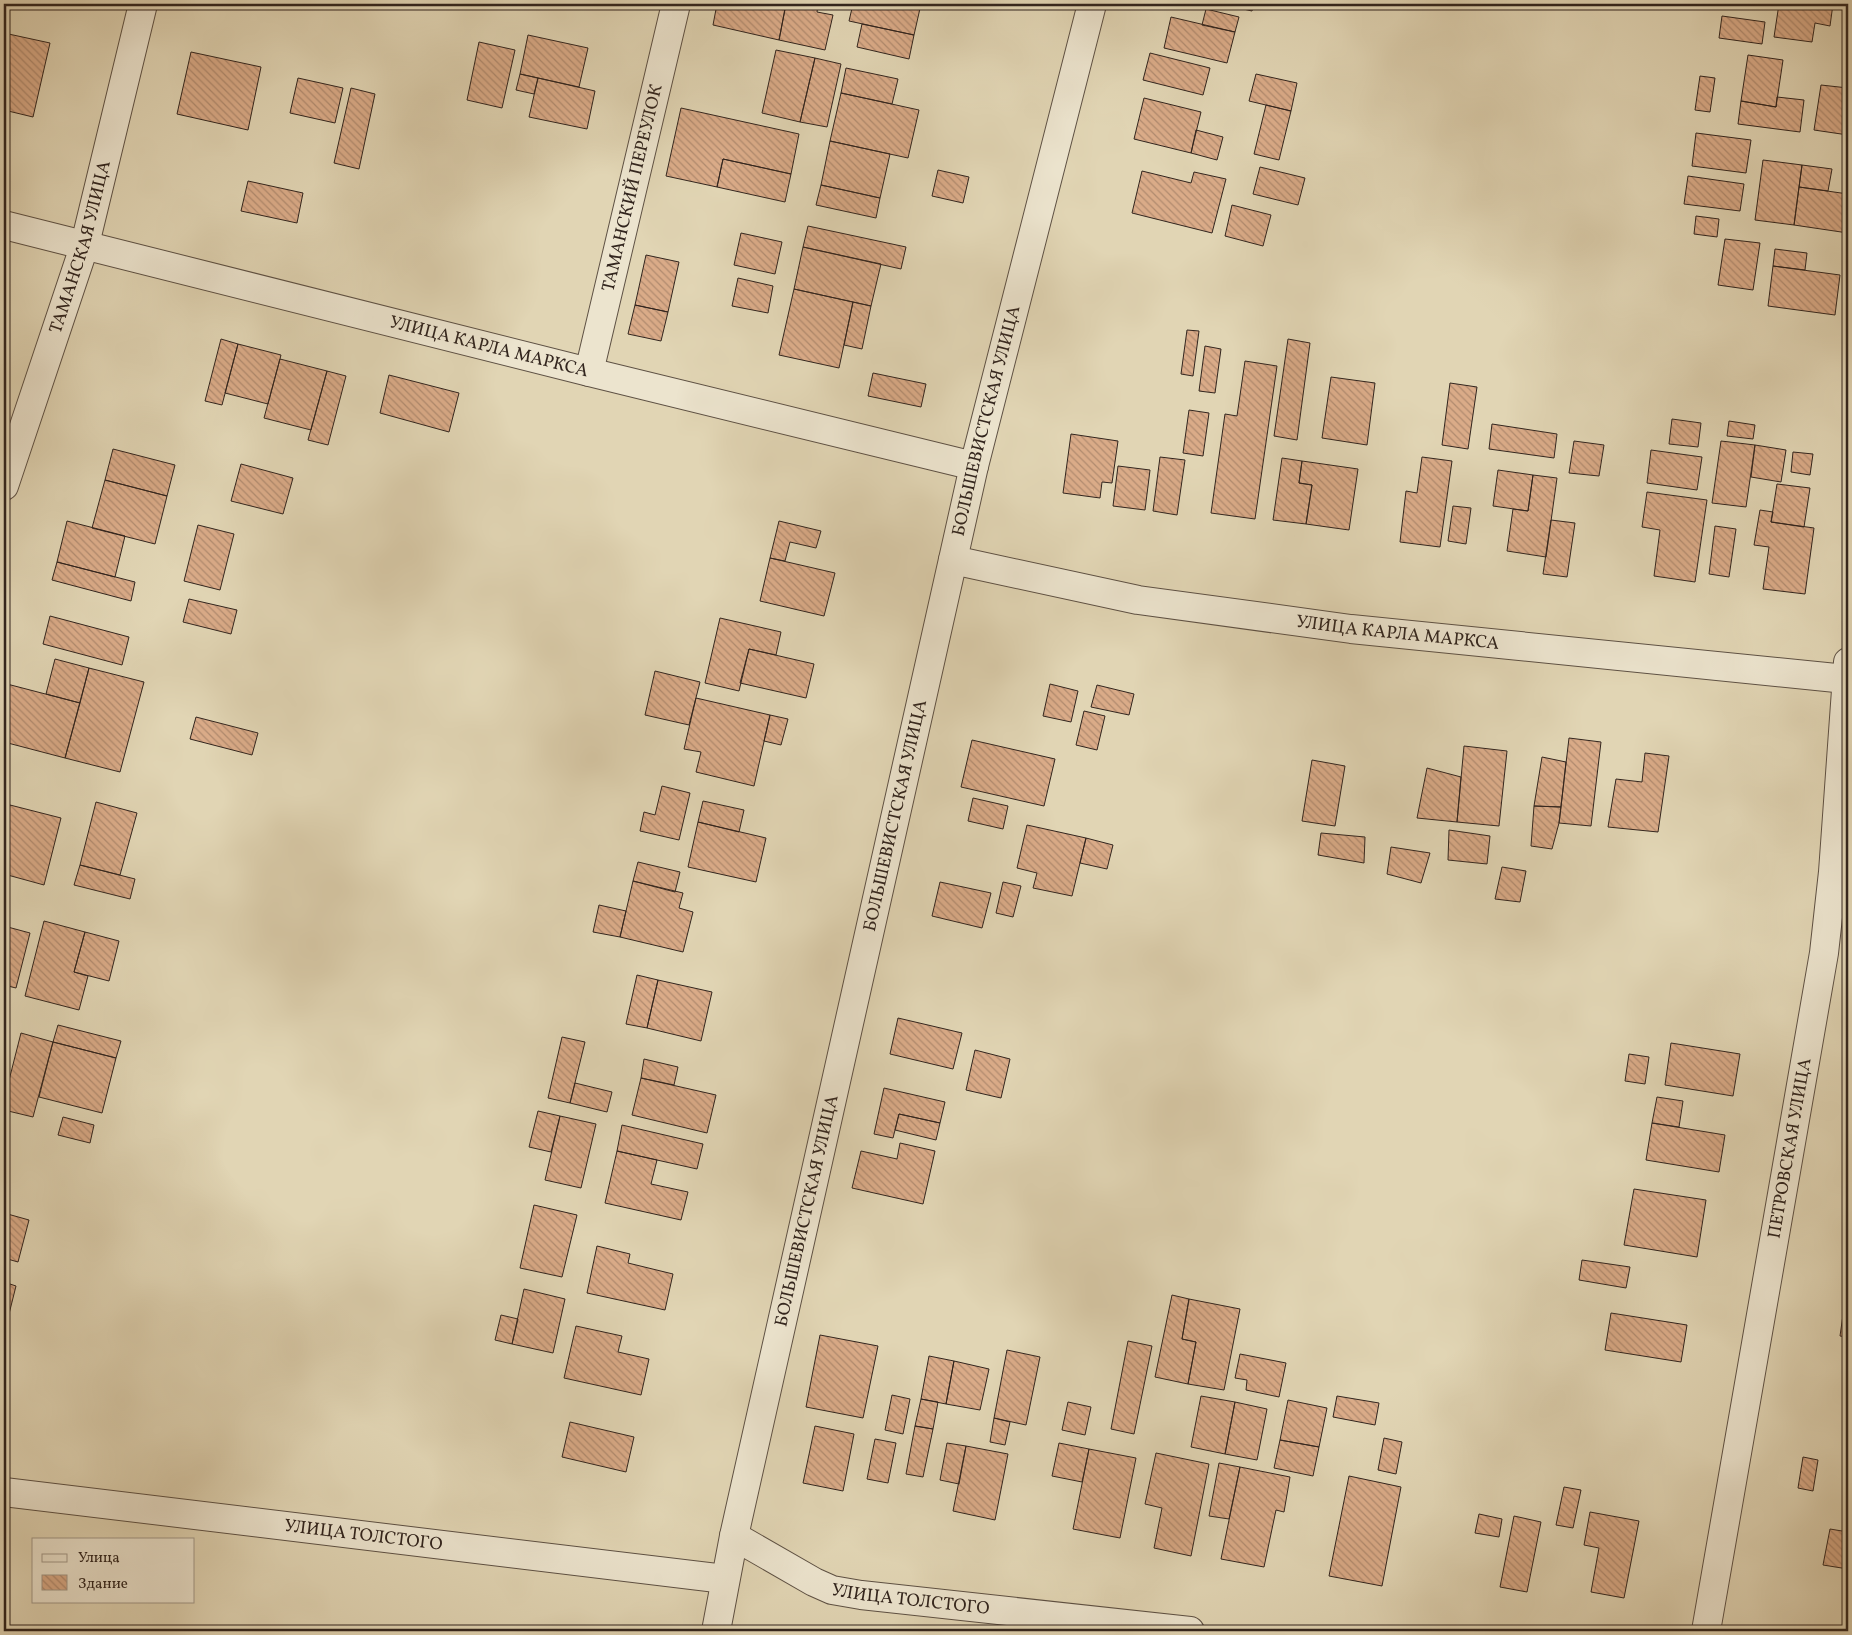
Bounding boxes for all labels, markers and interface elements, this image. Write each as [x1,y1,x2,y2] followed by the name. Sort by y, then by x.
[596,82,669,294] street label: ТАМАНСКИЙ ПЕРЕУЛОК
[43,158,117,337] street label: ТАМАНСКАЯ УЛИЦА
[946,303,1027,539] street label: БОЛЬШЕВИСТСКАЯ УЛИЦА
[387,310,591,384] street label: УЛИЦА КАРЛА МАРКСА
[1294,609,1501,656] street label: УЛИЦА КАРЛА МАРКСА
[857,697,934,934] street label: БОЛЬШЕВИСТСКАЯ УЛИЦА
[1762,1056,1818,1241] street label: ПЕТРОВСКАЯ УЛИЦА
[769,1092,845,1329] street label: БОЛЬШЕВИСТСКАЯ УЛИЦА
[283,1513,444,1557] street label: УЛИЦА ТОЛСТОГО
[32,1538,195,1602] legend
[78,1548,120,1569] text: Улица
[78,1574,128,1595] text: Здание
[829,1578,991,1621] street label: УЛИЦА ТОЛСТОГО

